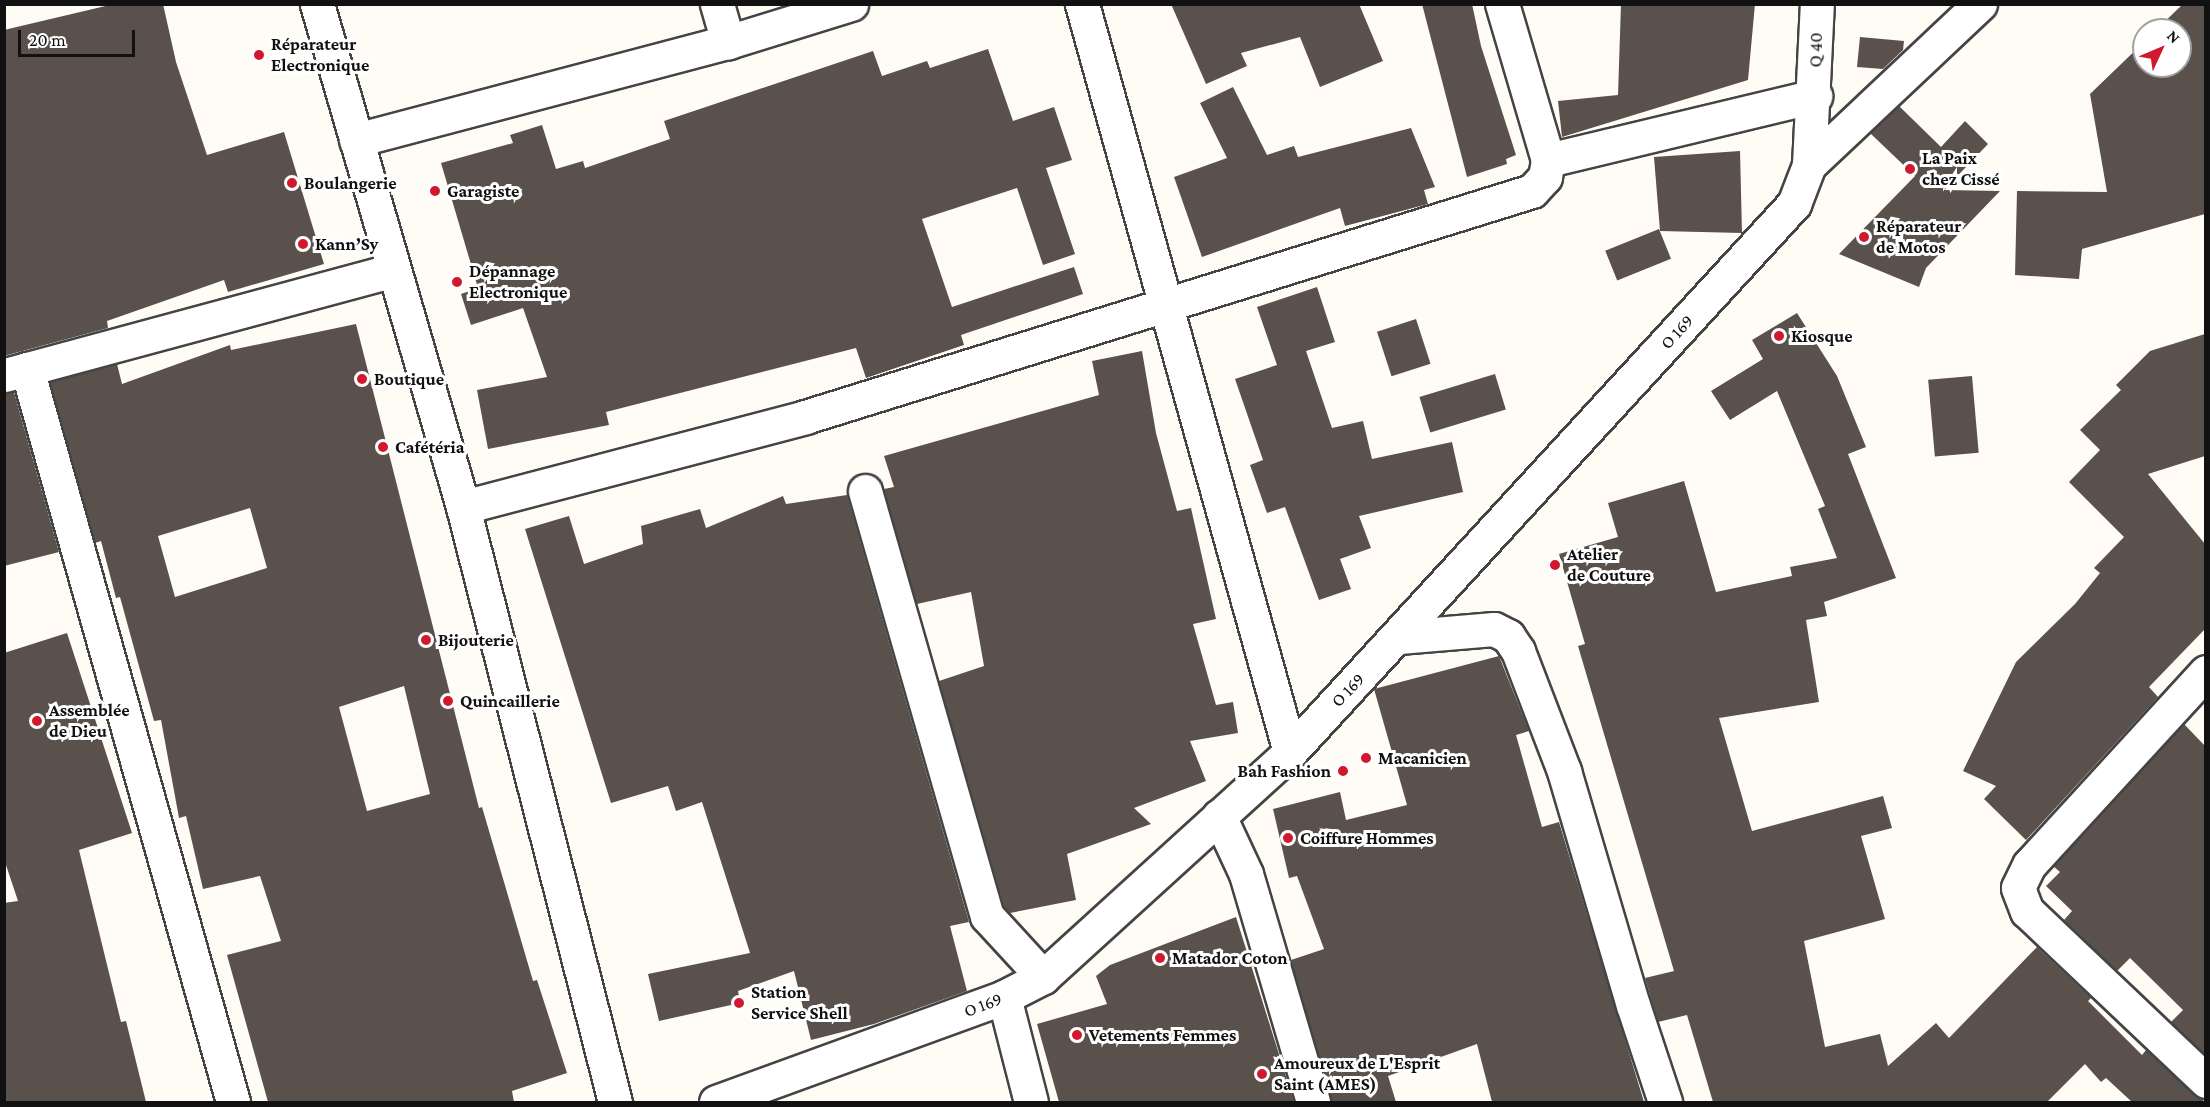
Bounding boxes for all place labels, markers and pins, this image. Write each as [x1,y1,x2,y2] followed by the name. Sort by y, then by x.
[271,34,369,76] place label: Réparateur Electronique
[252,48,266,62] marker: Réparateur Electronique
[1922,148,2000,190] place label: La Paix chez Cissé
[1903,162,1917,176] marker: La Paix chez Cissé
[304,172,397,194] place label: Boulangerie
[285,176,299,190] marker: Boulangerie
[447,180,519,202] place label: Garagiste
[428,184,442,198] marker: Garagiste
[1876,216,1961,258] place label: Réparateur de Motos
[1857,230,1871,244] marker: Réparateur de Motos
[315,233,378,255] place label: Kann’Sy
[296,237,310,251] marker: Kann’Sy
[469,261,567,304] place label: Dépannage Electronique
[450,275,464,289] marker: Dépannage Electronique
[1791,325,1853,347] place label: Kiosque
[1772,329,1786,343] marker: Kiosque
[374,368,444,390] place label: Boutique
[355,372,369,386] marker: Boutique
[395,436,465,458] place label: Cafétéria
[376,440,390,454] marker: Cafétéria
[1567,544,1651,586] place label: Atelier de Couture
[1548,558,1562,572] marker: Atelier de Couture
[438,629,514,651] place label: Bijouterie
[419,633,433,647] marker: Bijouterie
[460,690,560,712] place label: Quincaillerie
[441,694,455,708] marker: Quincaillerie
[49,700,130,742] place label: Assemblée de Dieu
[30,714,44,728] marker: Assemblée de Dieu
[1378,747,1467,769] place label: Macanicien
[1359,751,1373,765] marker: Macanicien
[1238,760,1331,782] place label: Bah Fashion
[1336,764,1350,778] marker: Bah Fashion
[1300,827,1434,849] place label: Coiffure Hommes
[1281,831,1295,845] marker: Coiffure Hommes
[1172,947,1288,969] place label: Matador Coton
[1153,951,1167,965] marker: Matador Coton
[751,982,848,1024] place label: Station Service Shell
[732,996,746,1010] marker: Station Service Shell
[1089,1024,1236,1046] place label: Vetements Femmes
[1070,1028,1084,1042] marker: Vetements Femmes
[1274,1053,1440,1096] place label: Amoureux de L'Esprit Saint (AMES)
[1255,1067,1269,1081] marker: Amoureux de L'Esprit Saint (AMES)

